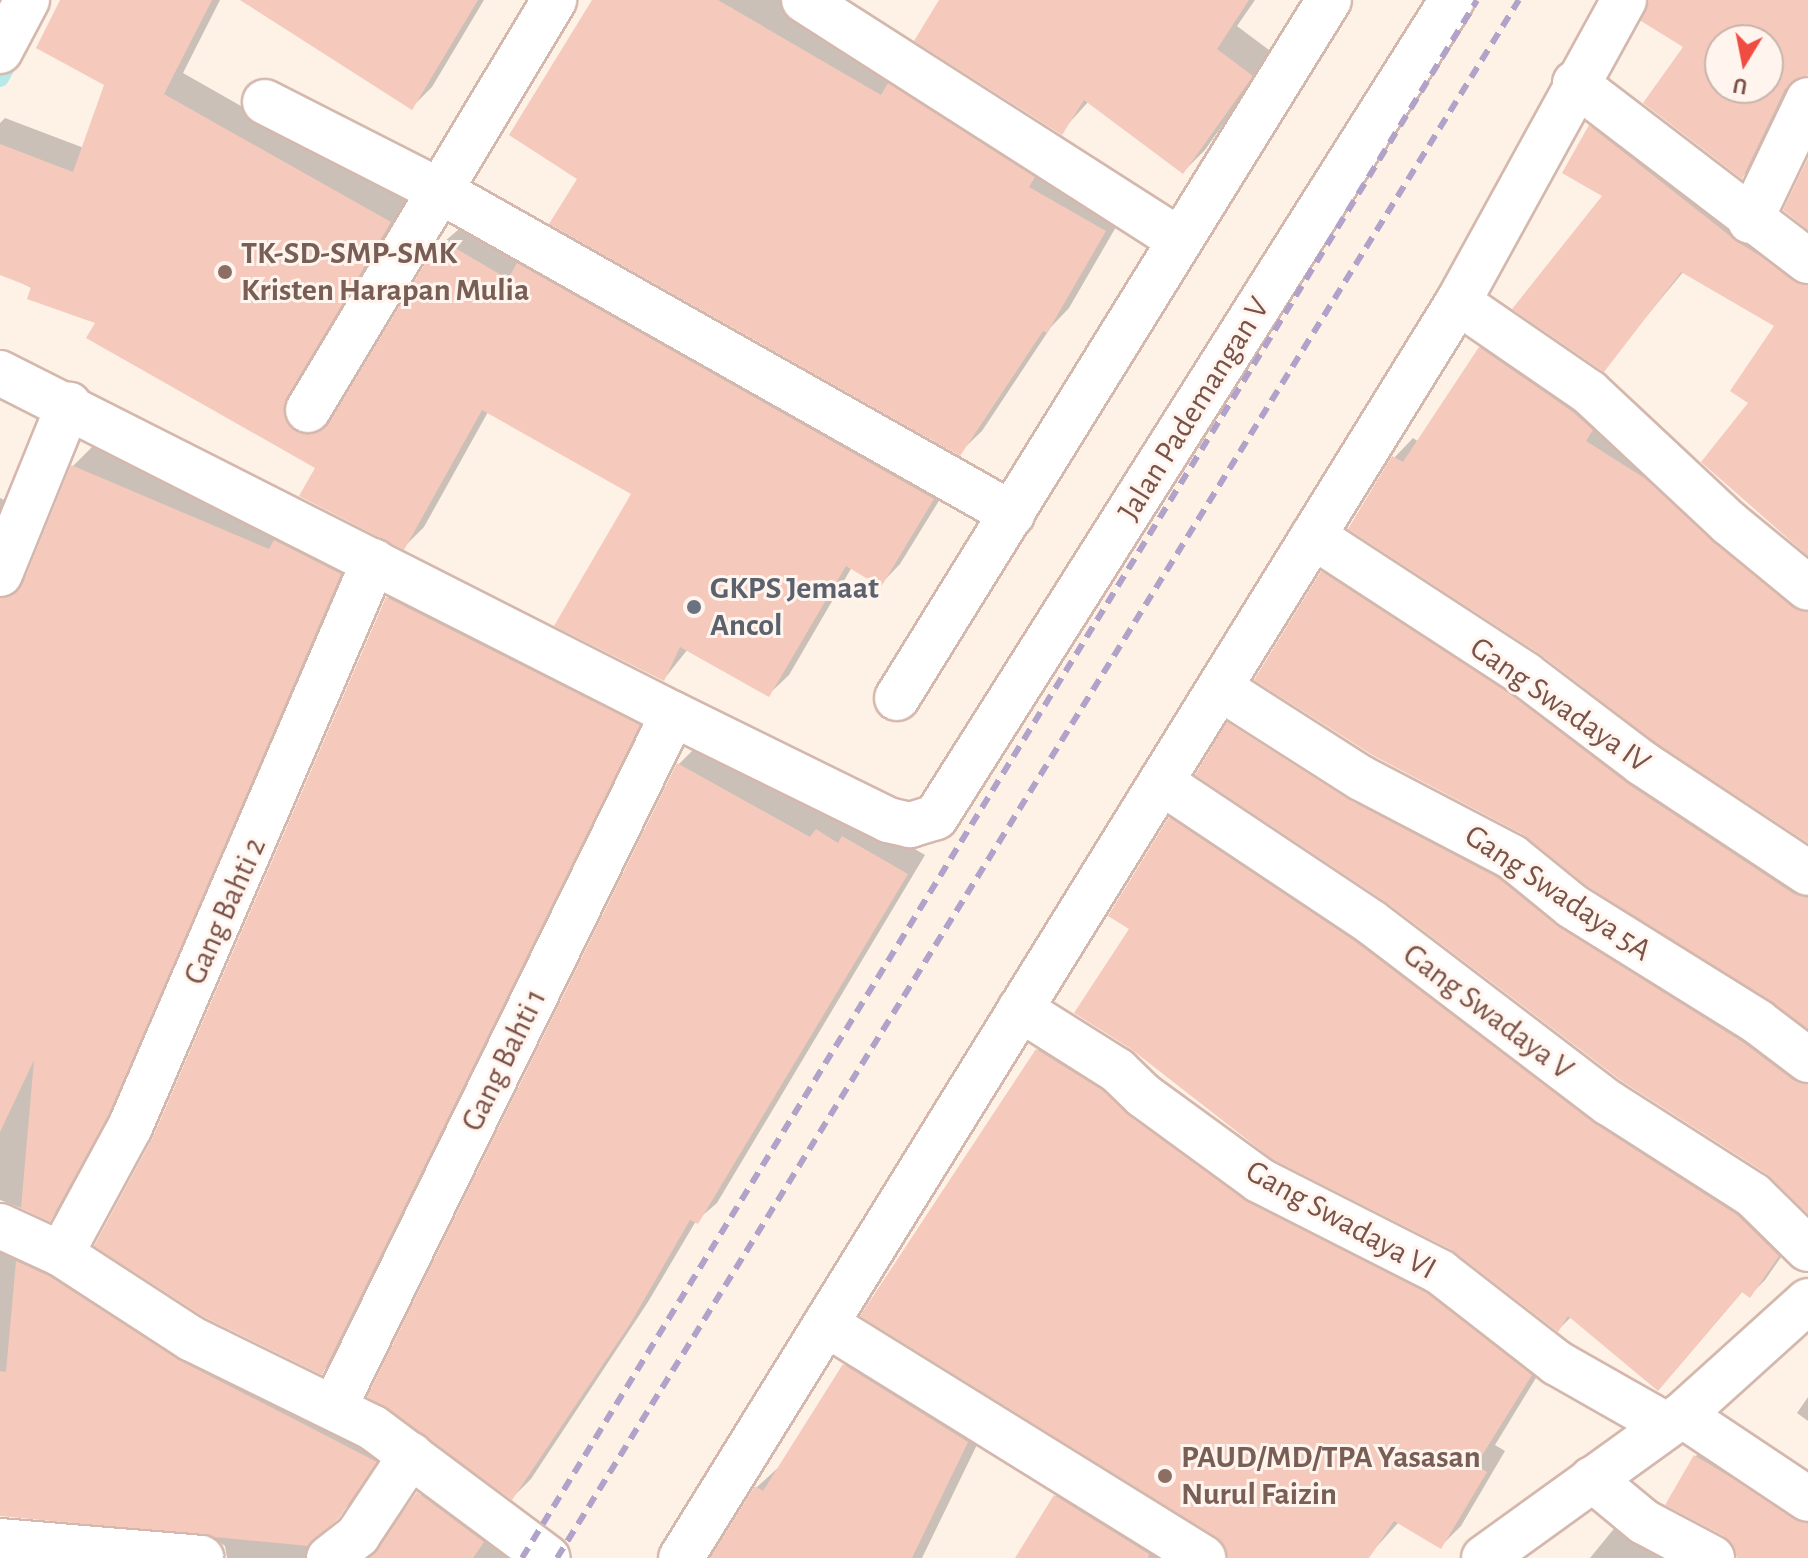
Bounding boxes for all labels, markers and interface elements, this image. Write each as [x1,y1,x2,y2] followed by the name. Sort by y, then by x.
[1704,24,1784,104] north arrow
[1731,74,1749,98] text: U
[241,235,529,310] place label: TK-SD-SMP-SMK Kristen Harapan Mulia
[216,263,234,281] marker: TK-SD-SMP-SMK Kristen Harapan Mulia
[1110,290,1278,528] street label: Jalan Pademangan V
[710,570,879,645] place label: GKPS Jemaat Ancol
[685,598,703,616] marker: GKPS Jemaat Ancol
[1462,629,1658,781] street label: Gang Swadaya IV
[1457,816,1659,970] street label: Gang Swadaya 5A
[176,831,274,991] street label: Gang Bahti 2
[1395,936,1581,1088] street label: Gang Swadaya V
[453,983,555,1137] street label: Gang Bahti 1
[1239,1152,1443,1288] street label: Gang Swadaya VI
[1181,1439,1481,1514] place label: PAUD/MD/TPA Yasasan Nurul Faizin
[1156,1467,1174,1485] marker: PAUD/MD/TPA Yasasan Nurul Faizin

